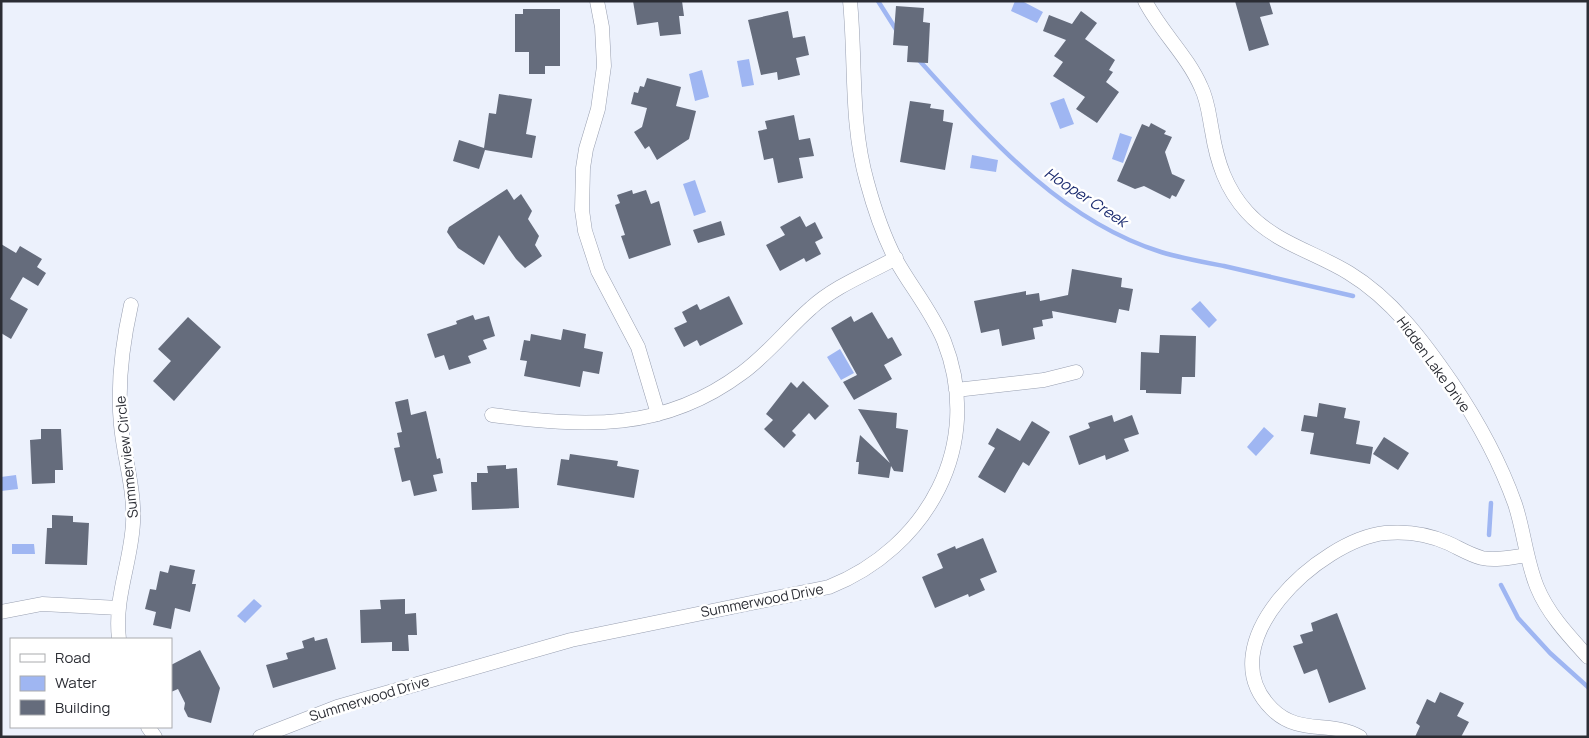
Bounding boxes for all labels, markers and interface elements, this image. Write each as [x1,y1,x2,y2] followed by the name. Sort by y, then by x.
[1040,162,1134,233] water label: Hooper Creek
[1393,312,1475,416] street label: Hidden Lake Drive
[110,395,142,519] street label: Summerview Circle
[699,579,825,621] street label: Summerwood Drive
[10,638,172,728] legend
[55,647,91,668] text: Road
[307,671,431,725] street label: Summerwood Drive
[55,672,97,693] text: Water
[55,697,110,718] text: Building

